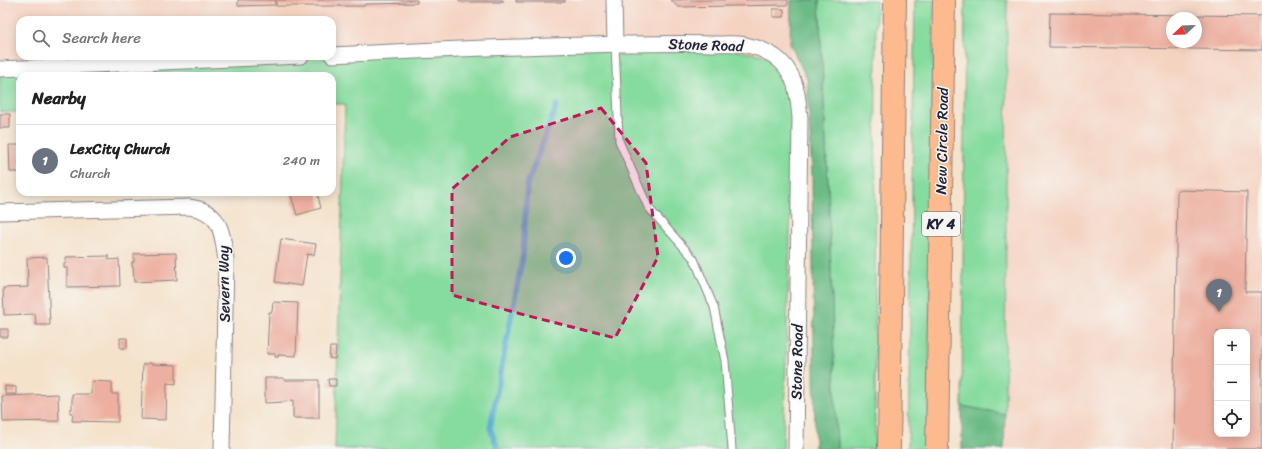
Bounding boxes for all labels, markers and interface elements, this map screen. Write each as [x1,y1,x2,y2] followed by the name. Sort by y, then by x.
[1166,12,1202,48] north arrow
[16,16,336,60] search box
[62,25,141,51] text: Search here
[30,27,52,49] icon: search
[668,31,745,59] street label: Stone Road
[32,83,86,113] text: Nearby
[928,86,956,195] street label: New Circle Road
[70,136,170,162] text: LexCity Church
[42,149,48,172] text: 1
[283,149,320,172] text: 240 m
[70,162,111,185] text: Church
[922,212,960,236] road number: KY 4
[210,245,238,323] street label: Severn Way
[556,248,576,268] your location
[1206,279,1232,312] pin: 1
[783,323,811,400] street label: Stone Road
[1214,329,1250,437] map controls
[1214,329,1250,365] button: +
[1214,365,1250,401] button: −
[1214,401,1250,437] button: locate

